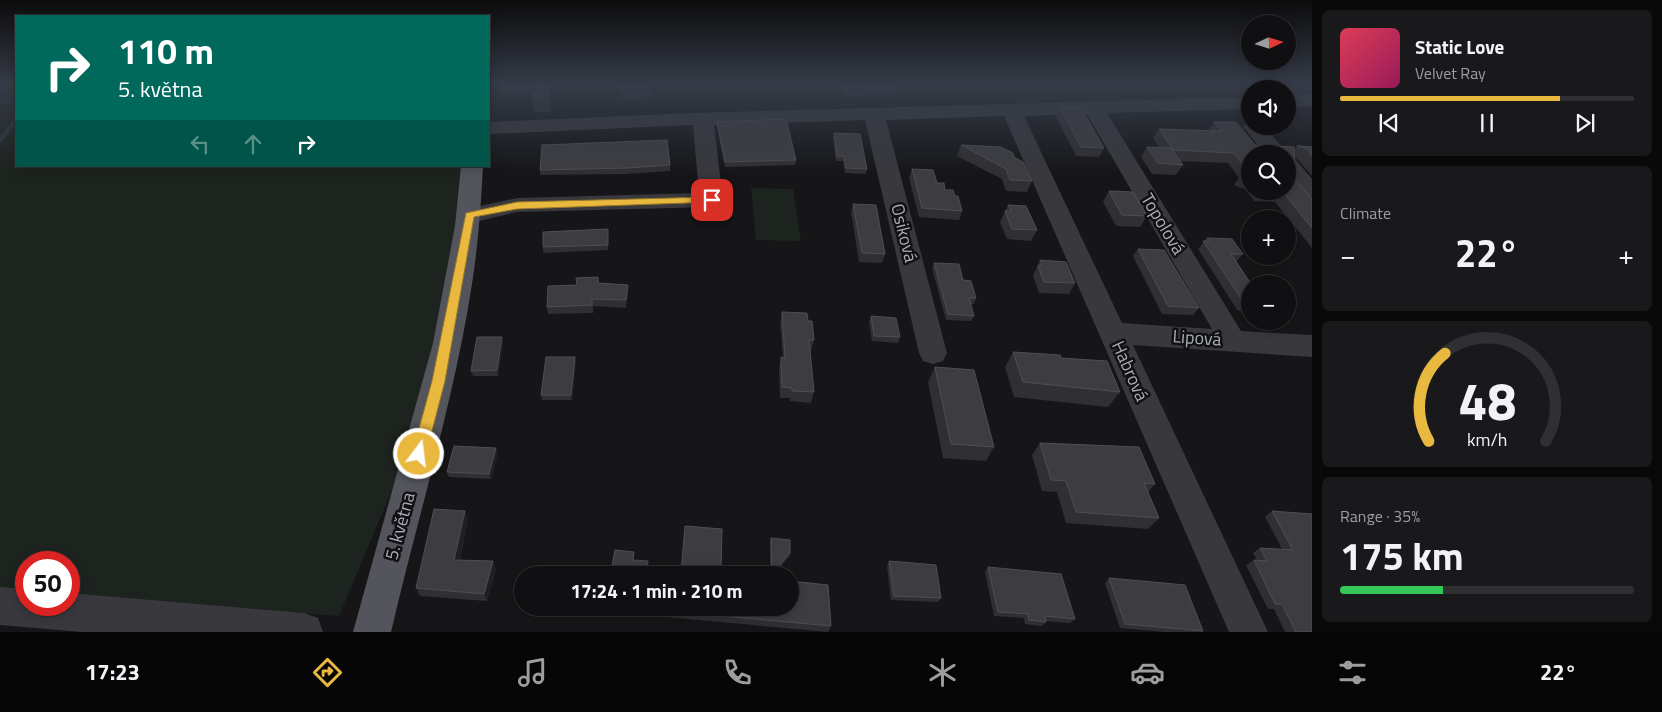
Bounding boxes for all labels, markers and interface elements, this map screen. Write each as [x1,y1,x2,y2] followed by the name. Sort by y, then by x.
[1241,15,1296,70] north arrow
[1241,15,1296,330] map controls
[118,24,214,78] text: 110 m
[1415,32,1504,61] text: Static Love
[35,35,100,100] icon: right
[1415,61,1486,85] text: Velvet Ray
[118,72,202,106] text: 5. května
[1241,80,1296,135] button: sound
[1375,109,1403,137] icon: previous
[1473,109,1501,137] icon: pause
[1571,109,1599,137] icon: next
[186,130,214,158] icon: left
[239,130,267,158] icon: ahead
[292,130,320,158] icon: right
[1241,145,1296,200] button: search
[691,179,733,221] pin
[698,186,726,214] icon: arrive
[1135,188,1192,260] street label: Topolová
[884,201,925,265] street label: Osiková
[1340,201,1391,225] text: Climate
[1241,210,1296,265] button: +
[1455,224,1519,282] text: 22°
[1340,233,1356,276] text: −
[1618,233,1634,276] text: +
[1241,275,1296,330] button: −
[1172,322,1222,353] street label: Lipová
[1105,336,1156,405] street label: Habrová
[1458,361,1516,440] text: 48
[1467,426,1507,453] text: km/h
[392,427,444,479] position arrow
[378,489,421,563] street label: 5. května
[1340,504,1420,528] text: Range · 35%
[1340,527,1464,585] text: 175 km
[15,551,80,616] speed limit sign: 50
[570,576,743,605] text: 17:24 · 1 min · 210 m
[85,655,140,689] text: 17:23
[310,655,345,690] icon: directions
[515,655,550,690] icon: music
[720,655,755,690] icon: phone
[925,655,960,690] icon: climate
[1130,655,1165,690] icon: car
[1335,655,1370,690] icon: filters
[1540,655,1577,689] text: 22°

